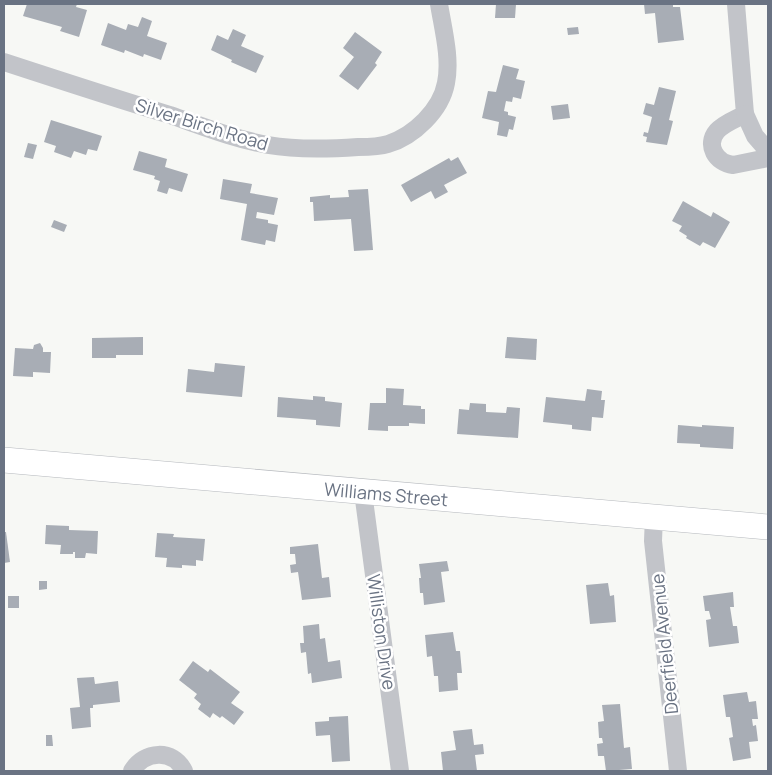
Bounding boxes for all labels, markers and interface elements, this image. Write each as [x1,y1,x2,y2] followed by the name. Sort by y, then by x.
[133,92,271,156] street label: Silver Birch Road
[323,477,449,511] street label: Williams Street
[362,573,402,691] street label: Williston Drive
[645,573,683,715] street label: Deerfield Avenue

